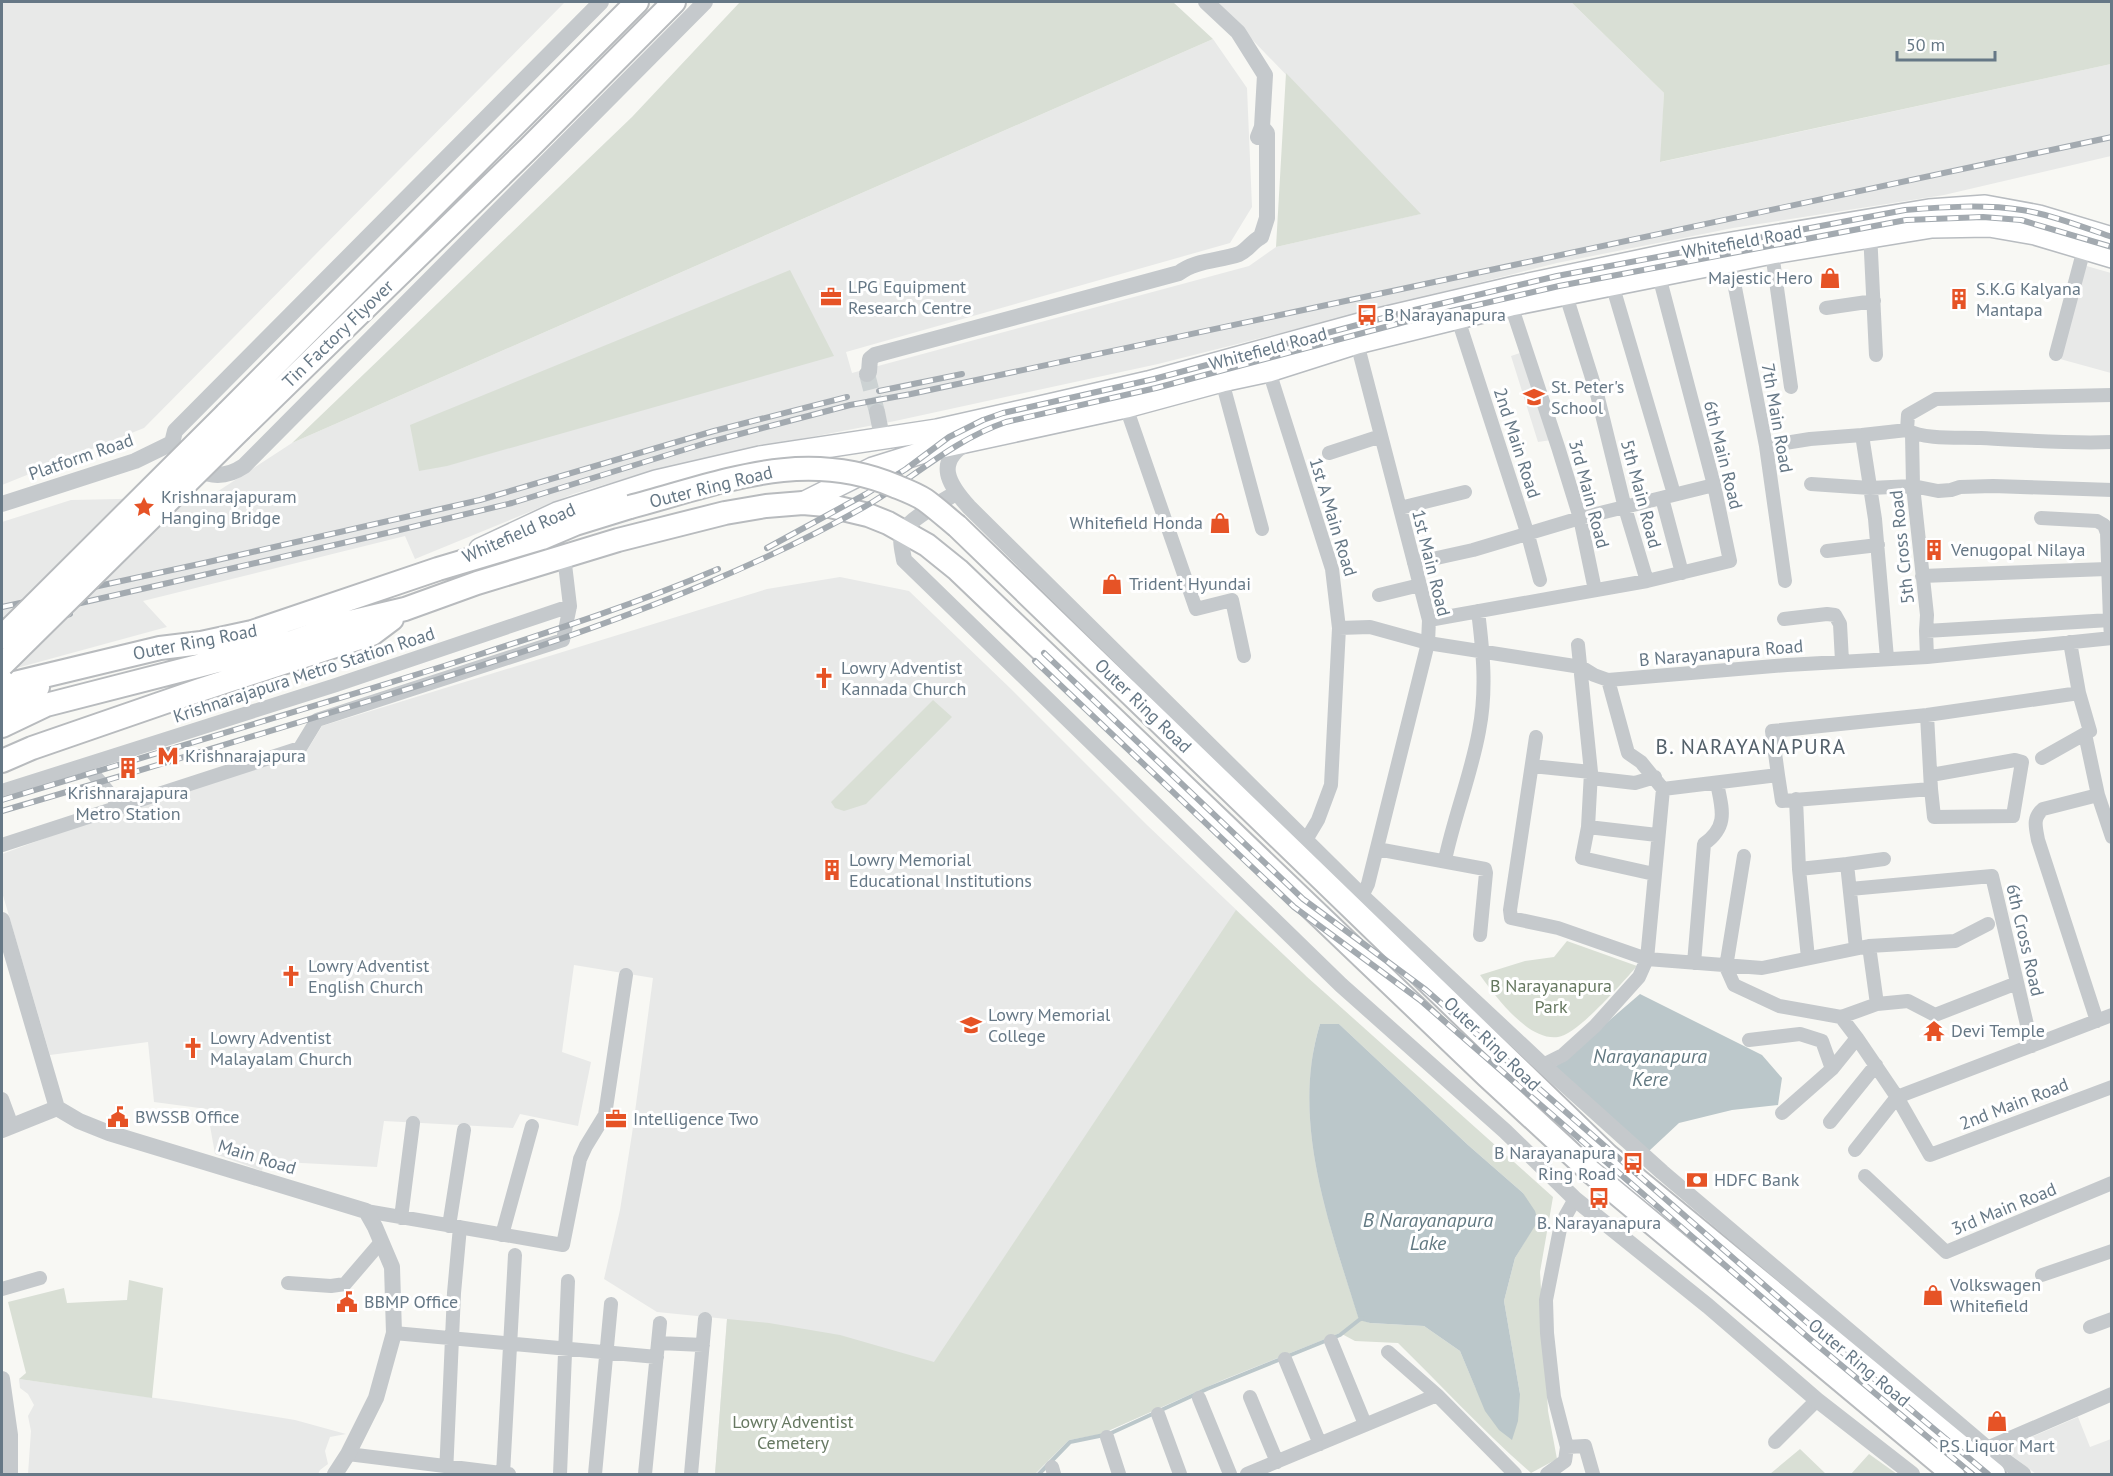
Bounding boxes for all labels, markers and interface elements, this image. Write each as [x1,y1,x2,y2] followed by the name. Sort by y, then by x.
[1897,24,1994,62] scale bar
[1906,33,1945,56] text: 50 m
[1680,220,1804,263] street label: Whitefield Road
[1708,266,1813,289] place label: Majestic Hero
[1818,266,1842,290] shop icon: Majestic Hero
[277,275,398,393] street label: Tin Factory Flyover
[848,275,972,319] place label: LPG Equipment Research Centre
[1976,277,2081,321] place label: S.K.G Kalyana Mantapa
[819,285,843,309] office icon: LPG Equipment Research Centre
[1947,287,1971,311] building icon: S.K.G Kalyana Mantapa
[1355,303,1379,327] bus stop icon: B Narayanapura
[1384,303,1506,326] place label: B Narayanapura
[1206,322,1329,375] street label: Whitefield Road
[1757,361,1798,475] street label: 7th Main Road
[1551,375,1624,419] place label: St. Peter's School
[1489,385,1546,501] street label: 2nd Main Road
[1522,385,1546,409] school or university icon: St. Peter's School
[1699,398,1748,512] street label: 6th Main Road
[25,428,136,485] street label: Platform Road
[1564,437,1615,551] street label: 3rd Main Road
[1616,437,1667,551] street label: 5th Main Road
[1304,455,1362,579] street label: 1st A Main Road
[647,460,775,513] street label: Outer Ring Road
[161,485,297,529] place label: Krishnarajapuram Hanging Bridge
[1884,489,1919,605] street label: 5th Cross Road
[132,495,156,519] place icon: Krishnarajapuram Hanging Bridge
[459,497,579,568] street label: Whitefield Road
[1407,507,1456,619] street label: 1st Main Road
[1070,511,1203,534] place label: Whitefield Honda
[1208,511,1232,535] shop icon: Whitefield Honda
[1922,538,1946,562] building icon: Venugopal Nilaya
[1950,538,2085,561] place label: Venugopal Nilaya
[1100,572,1124,596] shop icon: Trident Hyundai
[1129,572,1251,595] place label: Trident Hyundai
[131,618,259,665] street label: Outer Ring Road
[170,621,438,728] street label: Krishnarajapura Metro Station Road
[1638,634,1804,671] street label: B Narayanapura Road
[1090,654,1197,758] street label: Outer Ring Road
[841,656,966,700] place label: Lowry Adventist Kannada Church
[812,666,836,690] church icon: Lowry Adventist Kannada Church
[1655,733,1847,760] district label: B. NARAYANAPURA
[156,744,180,768] metro station icon: Krishnarajapura
[185,744,306,767] place label: Krishnarajapura
[116,756,140,780] building icon: Krishnarajapura Metro Station
[68,781,188,825] place label: Krishnarajapura Metro Station
[849,848,1032,892] place label: Lowry Memorial Educational Institutions
[820,858,844,882] building icon: Lowry Memorial Educational Institutions
[2001,882,2050,998] street label: 6th Cross Road
[308,954,429,998] place label: Lowry Adventist English Church
[279,964,303,988] church icon: Lowry Adventist English Church
[1490,974,1612,1018] park label: B Narayanapura Park
[1439,992,1546,1096] street label: Outer Ring Road
[988,1003,1111,1047] place label: Lowry Memorial College
[959,1013,983,1037] school or university icon: Lowry Memorial College
[1922,1019,1946,1043] temple icon: Devi Temple
[1951,1019,2045,1042] place label: Devi Temple
[210,1026,352,1070] place label: Lowry Adventist Malayalam Church
[181,1036,205,1060] church icon: Lowry Adventist Malayalam Church
[1593,1043,1707,1092] water label: Narayanapura Kere
[1956,1072,2072,1135] street label: 2nd Main Road
[106,1105,130,1129] public building icon: BWSSB Office
[135,1105,239,1128] place label: BWSSB Office
[604,1107,628,1131] office icon: Intelligence Two
[633,1107,759,1130] place label: Intelligence Two
[215,1134,299,1179] street label: Main Road
[1494,1141,1616,1185] place label: B Narayanapura Ring Road
[1621,1151,1645,1175] bus stop icon: B Narayanapura Ring Road
[1685,1168,1709,1192] bank icon: HDFC Bank
[1714,1168,1800,1191] place label: HDFC Bank
[1948,1177,2060,1240] street label: 3rd Main Road
[1587,1186,1611,1210] bus stop icon: B. Narayanapura
[1363,1207,1493,1256] water label: B Narayanapura Lake
[1537,1211,1661,1234] place label: B. Narayanapura
[1949,1273,2041,1317] place label: Volkswagen Whitefield
[1921,1283,1945,1307] shop icon: Volkswagen Whitefield
[335,1290,359,1314] public building icon: BBMP Office
[364,1290,458,1313] place label: BBMP Office
[1804,1313,1915,1412] street label: Outer Ring Road
[1985,1409,2009,1433] shop icon: P.S Liquor Mart
[732,1410,854,1454] park label: Lowry Adventist Cemetery
[1939,1434,2055,1457] place label: P.S Liquor Mart

